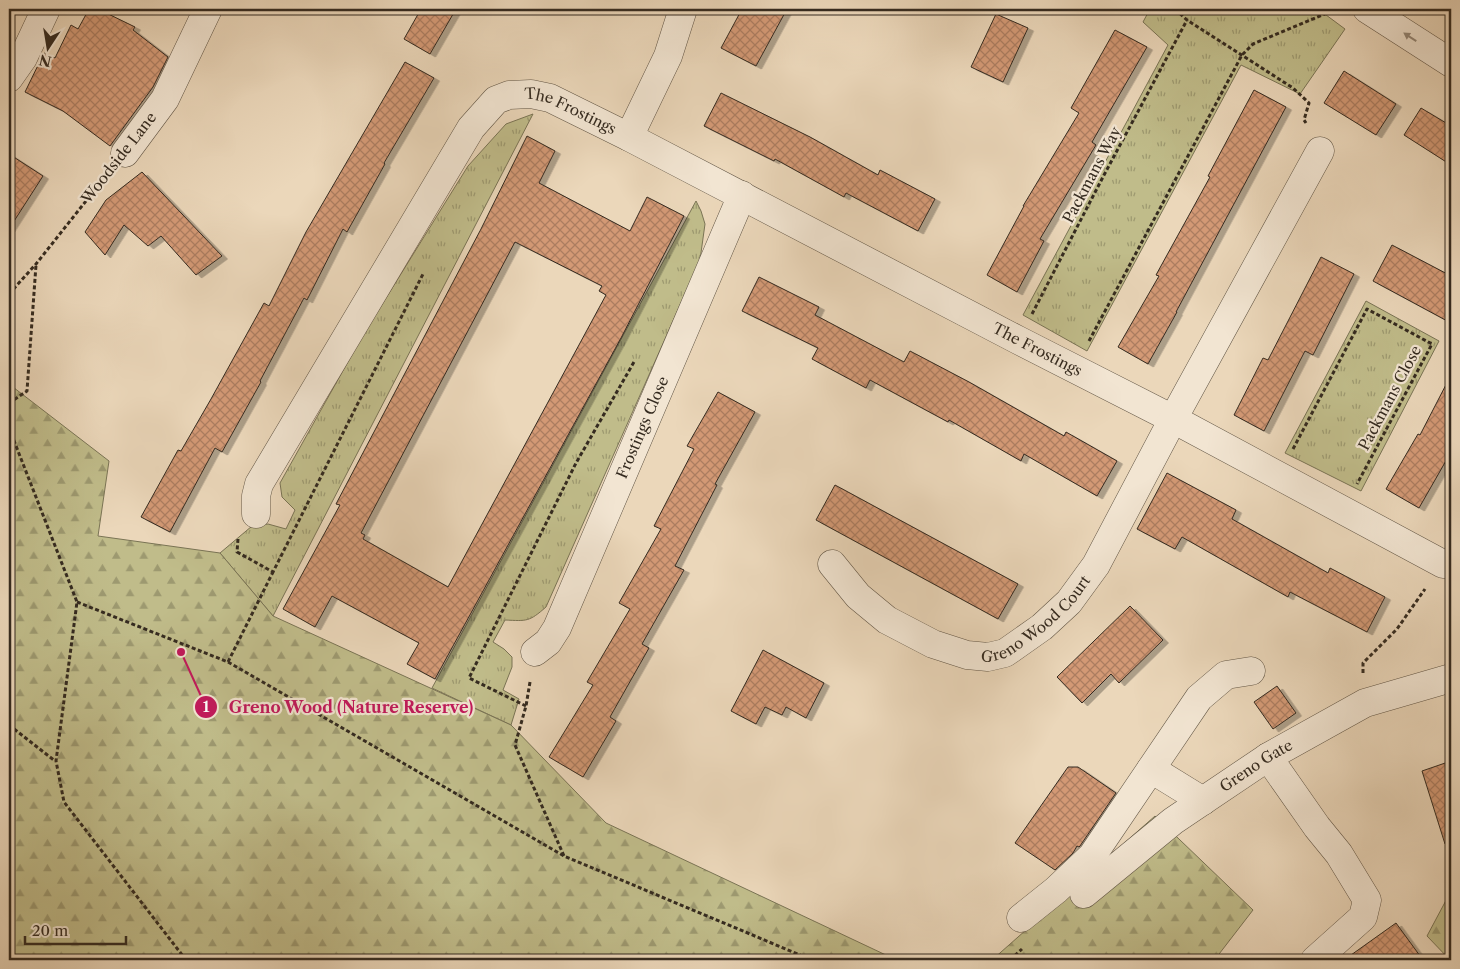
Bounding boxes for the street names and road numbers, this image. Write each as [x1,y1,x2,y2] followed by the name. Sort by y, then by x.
[524,84,619,138] street label: The Frostings
[76,108,160,208] street label: Woodside Lane
[1058,123,1125,226] street label: Packmans Way
[989,318,1085,380] street label: The Frostings
[1354,342,1425,453] street label: Packmans Close
[612,373,672,481] street label: Frostings Close
[980,571,1095,666] street label: Greno Wood Court
[1216,735,1296,796] street label: Greno Gate

